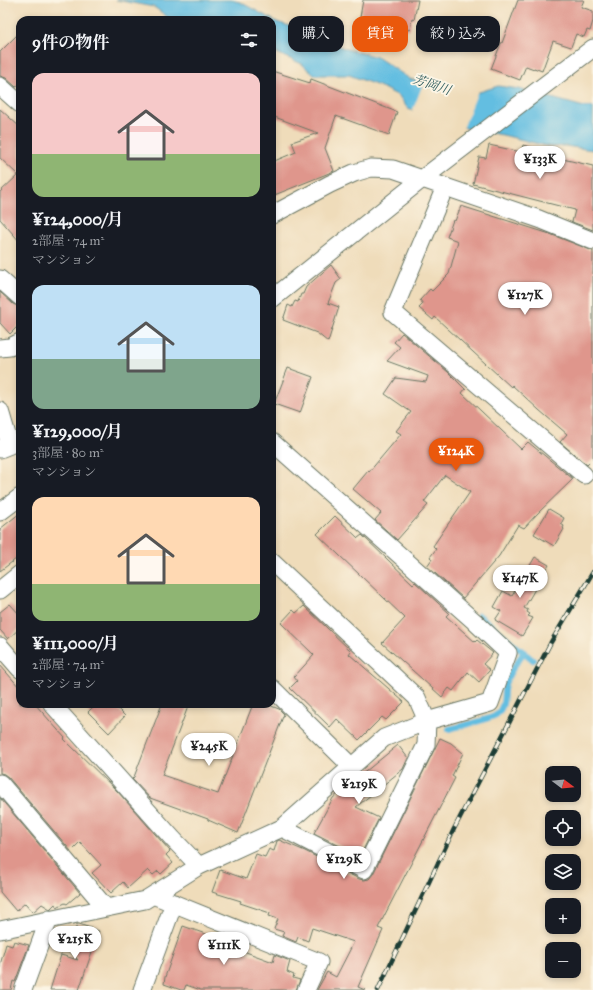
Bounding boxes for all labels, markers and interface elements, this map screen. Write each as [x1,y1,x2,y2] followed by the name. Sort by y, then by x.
[288,16,344,52] chip: 購入
[352,16,408,52] chip: 賃貸
[416,16,500,52] chip: 絞り込み
[238,29,260,51] icon: filters
[32,32,109,53] text: 9件の物件
[411,71,455,100] water label: 芳岡川
[110,99,182,171] icon: home
[512,146,568,180] pin: ¥133K
[523,151,557,167] text: ¥133K
[32,209,124,230] text: ¥124,000/月
[32,233,104,249] text: 2部屋 · 74 m²
[32,252,96,268] text: マンション
[497,282,553,316] pin: ¥127K
[507,287,543,303] text: ¥127K
[110,311,182,383] icon: home
[32,421,123,442] text: ¥129,000/月
[428,438,484,472] pin: ¥124K
[438,443,474,459] text: ¥124K
[32,445,104,461] text: 3部屋 · 80 m²
[32,464,96,480] text: マンション
[110,523,182,595] icon: home
[492,565,548,599] pin: ¥147K
[502,570,538,586] text: ¥147K
[32,633,119,654] text: ¥111,000/月
[32,657,104,673] text: 2部屋 · 74 m²
[32,676,96,692] text: マンション
[181,733,237,767] pin: ¥245K
[190,738,228,754] text: ¥245K
[545,766,581,802] north arrow
[545,766,581,978] map controls
[331,771,387,805] pin: ¥219K
[341,776,377,792] text: ¥219K
[545,810,581,846] button: locate
[316,846,372,880] pin: ¥129K
[326,851,362,867] text: ¥129K
[545,854,581,890] button: layers
[545,898,581,934] button: +
[47,926,103,960] pin: ¥215K
[57,931,93,947] text: ¥215K
[196,932,252,966] pin: ¥111K
[207,937,241,953] text: ¥111K
[545,942,581,978] button: −

